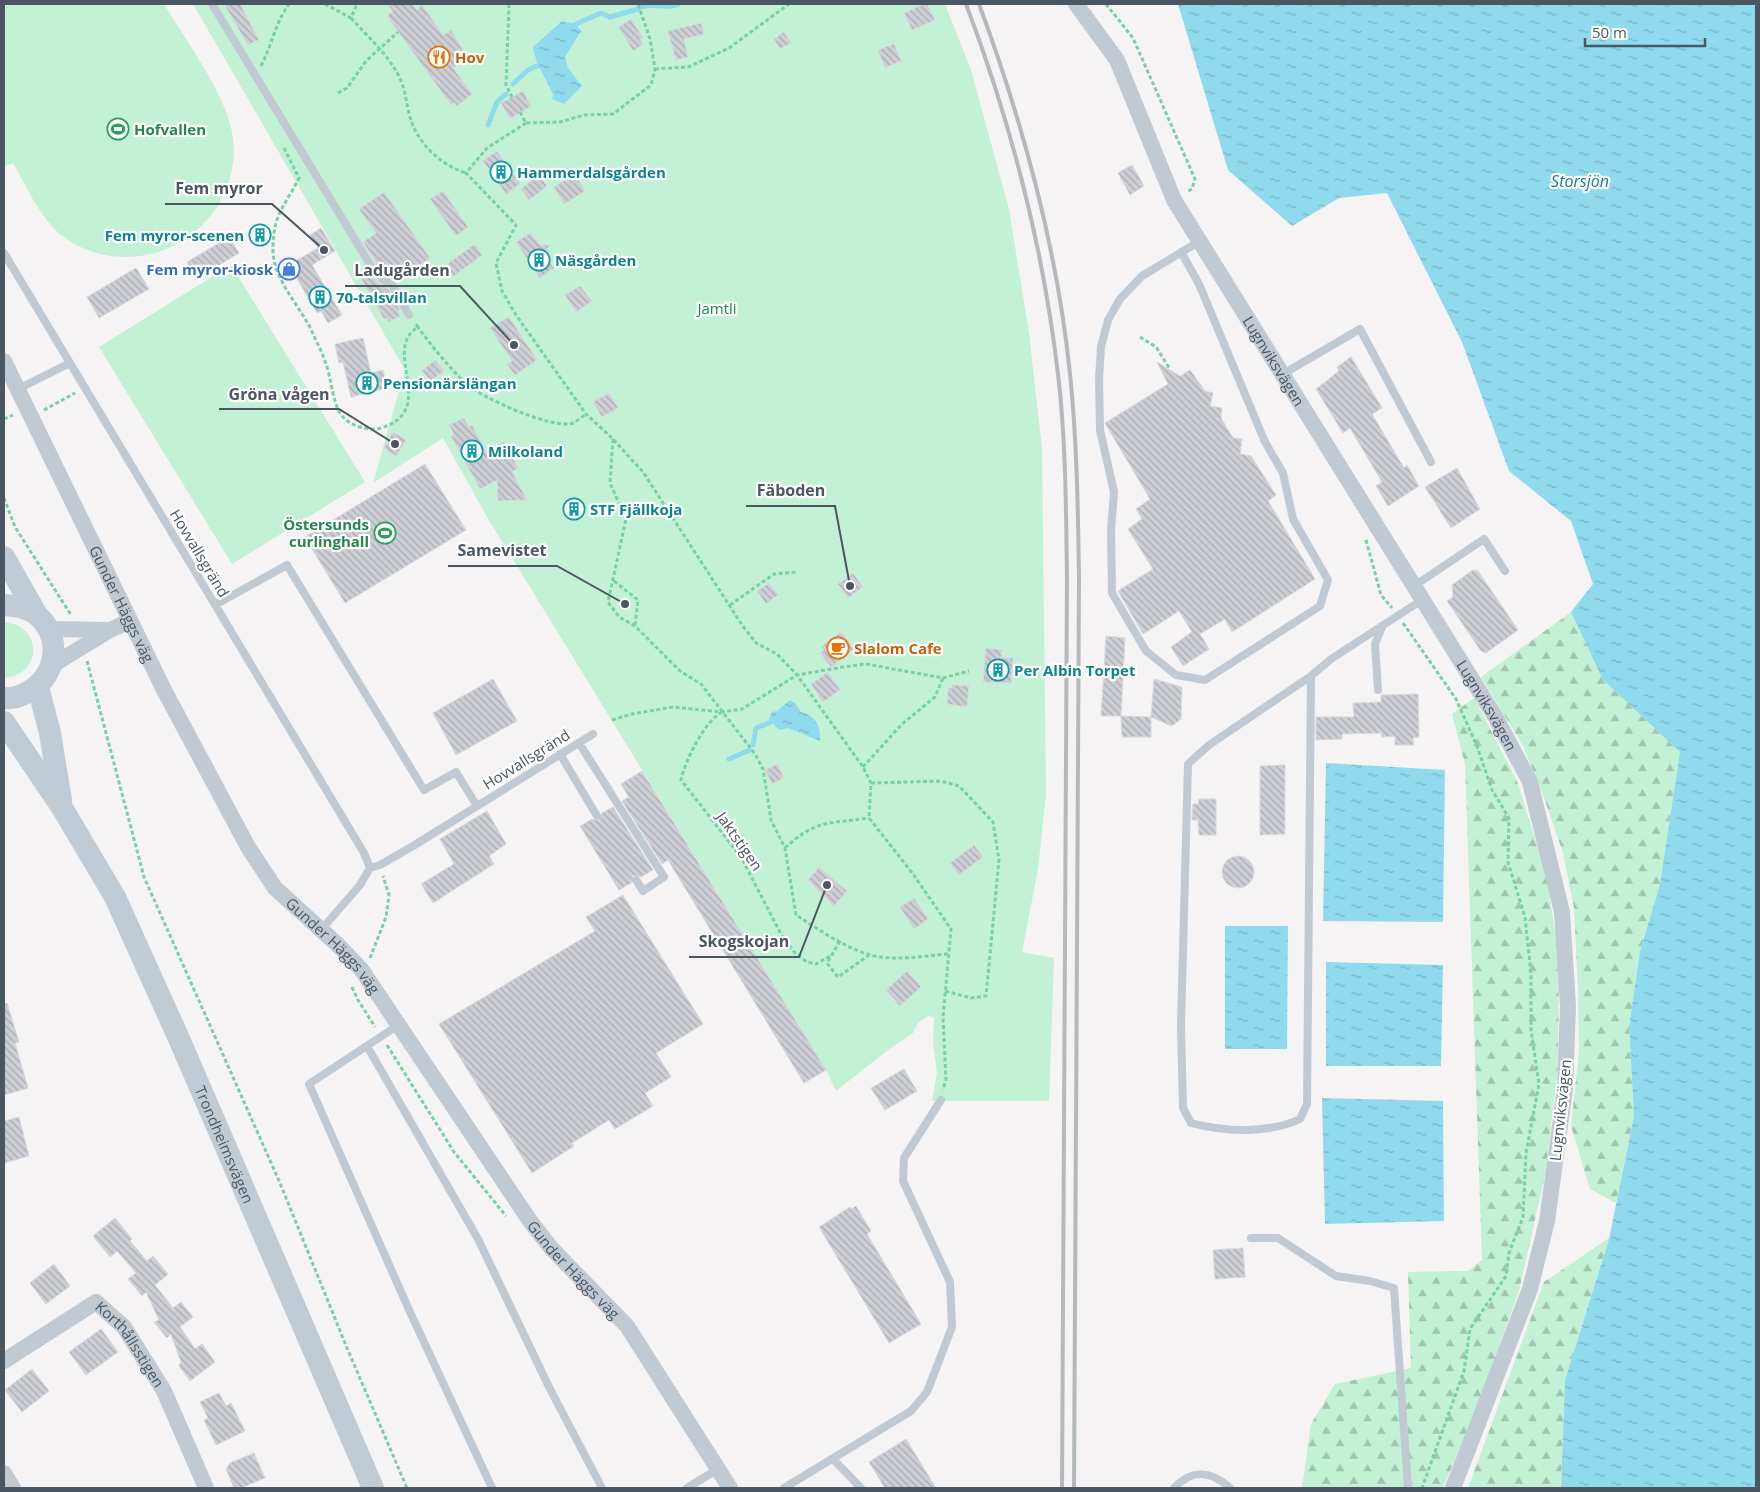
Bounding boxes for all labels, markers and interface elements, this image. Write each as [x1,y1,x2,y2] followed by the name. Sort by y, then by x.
[1585,15,1705,47] scale bar
[1592,22,1627,42] text: 50 m
[427,45,451,69] restaurant icon: Hov
[455,47,485,67] place label: Hov
[106,117,130,141] sports icon: Hofvallen
[134,119,206,139] place label: Hofvallen
[489,160,513,184] building icon: Hammerdalsgården
[517,162,666,182] place label: Hammerdalsgården
[1551,170,1609,192] water label: Storsjön
[165,173,272,204] callout: Fem myror
[175,177,263,199] text: Fem myror
[248,223,272,247] building icon: Fem myror-scenen
[105,225,244,245] place label: Fem myror-scenen
[527,248,551,272] building icon: Näsgården
[555,250,636,270] place label: Näsgården
[345,255,460,286] callout: Ladugården
[277,257,301,281] shop icon: Fem myror-kiosk
[146,259,274,279] place label: Fem myror-kiosk
[354,259,450,281] text: Ladugården
[308,285,332,309] building icon: 70-talsvillan
[336,287,427,307] place label: 70-talsvillan
[695,298,737,318] park label: Jamtli
[1238,312,1310,410] street label: Lugnviksvägen
[355,371,379,395] building icon: Pensionärslängan
[383,373,517,393] place label: Pensionärslängan
[219,378,339,409] callout: Gröna vågen
[229,383,329,405] text: Gröna vågen
[460,439,484,463] building icon: Milkoland
[488,441,563,461] place label: Milkoland
[746,475,835,506] callout: Fäboden
[757,479,825,501] text: Fäboden
[562,497,586,521] building icon: STF Fjällkoja
[590,499,682,519] place label: STF Fjällkoja
[166,505,234,601] street label: Hovvallsgränd
[283,514,369,551] place label: Östersunds curlinghall
[373,521,397,545] sports icon: Östersunds curlinghall
[448,535,557,566] callout: Samevistet
[458,539,547,561] text: Samevistet
[85,542,159,666] street label: Gunder Häggs väg
[826,636,850,660] cafe icon: Slalom Cafe
[854,638,942,658] place label: Slalom Cafe
[1452,656,1522,754] street label: Lugnviksvägen
[986,658,1010,682] building icon: Per Albin Torpet
[1014,660,1136,680] place label: Per Albin Torpet
[479,724,573,794] street label: Hovvallsgränd
[711,806,768,874] street label: Jaktstigen
[282,893,385,998] street label: Gunder Häggs väg
[689,926,799,957] callout: Skogskojan
[699,930,789,952] text: Skogskojan
[1545,1058,1575,1162] street label: Lugnviksvägen
[191,1083,259,1206] street label: Trondheimsvägen
[523,1216,625,1323] street label: Gunder Häggs väg
[91,1296,169,1391] street label: Korthållsstigen

